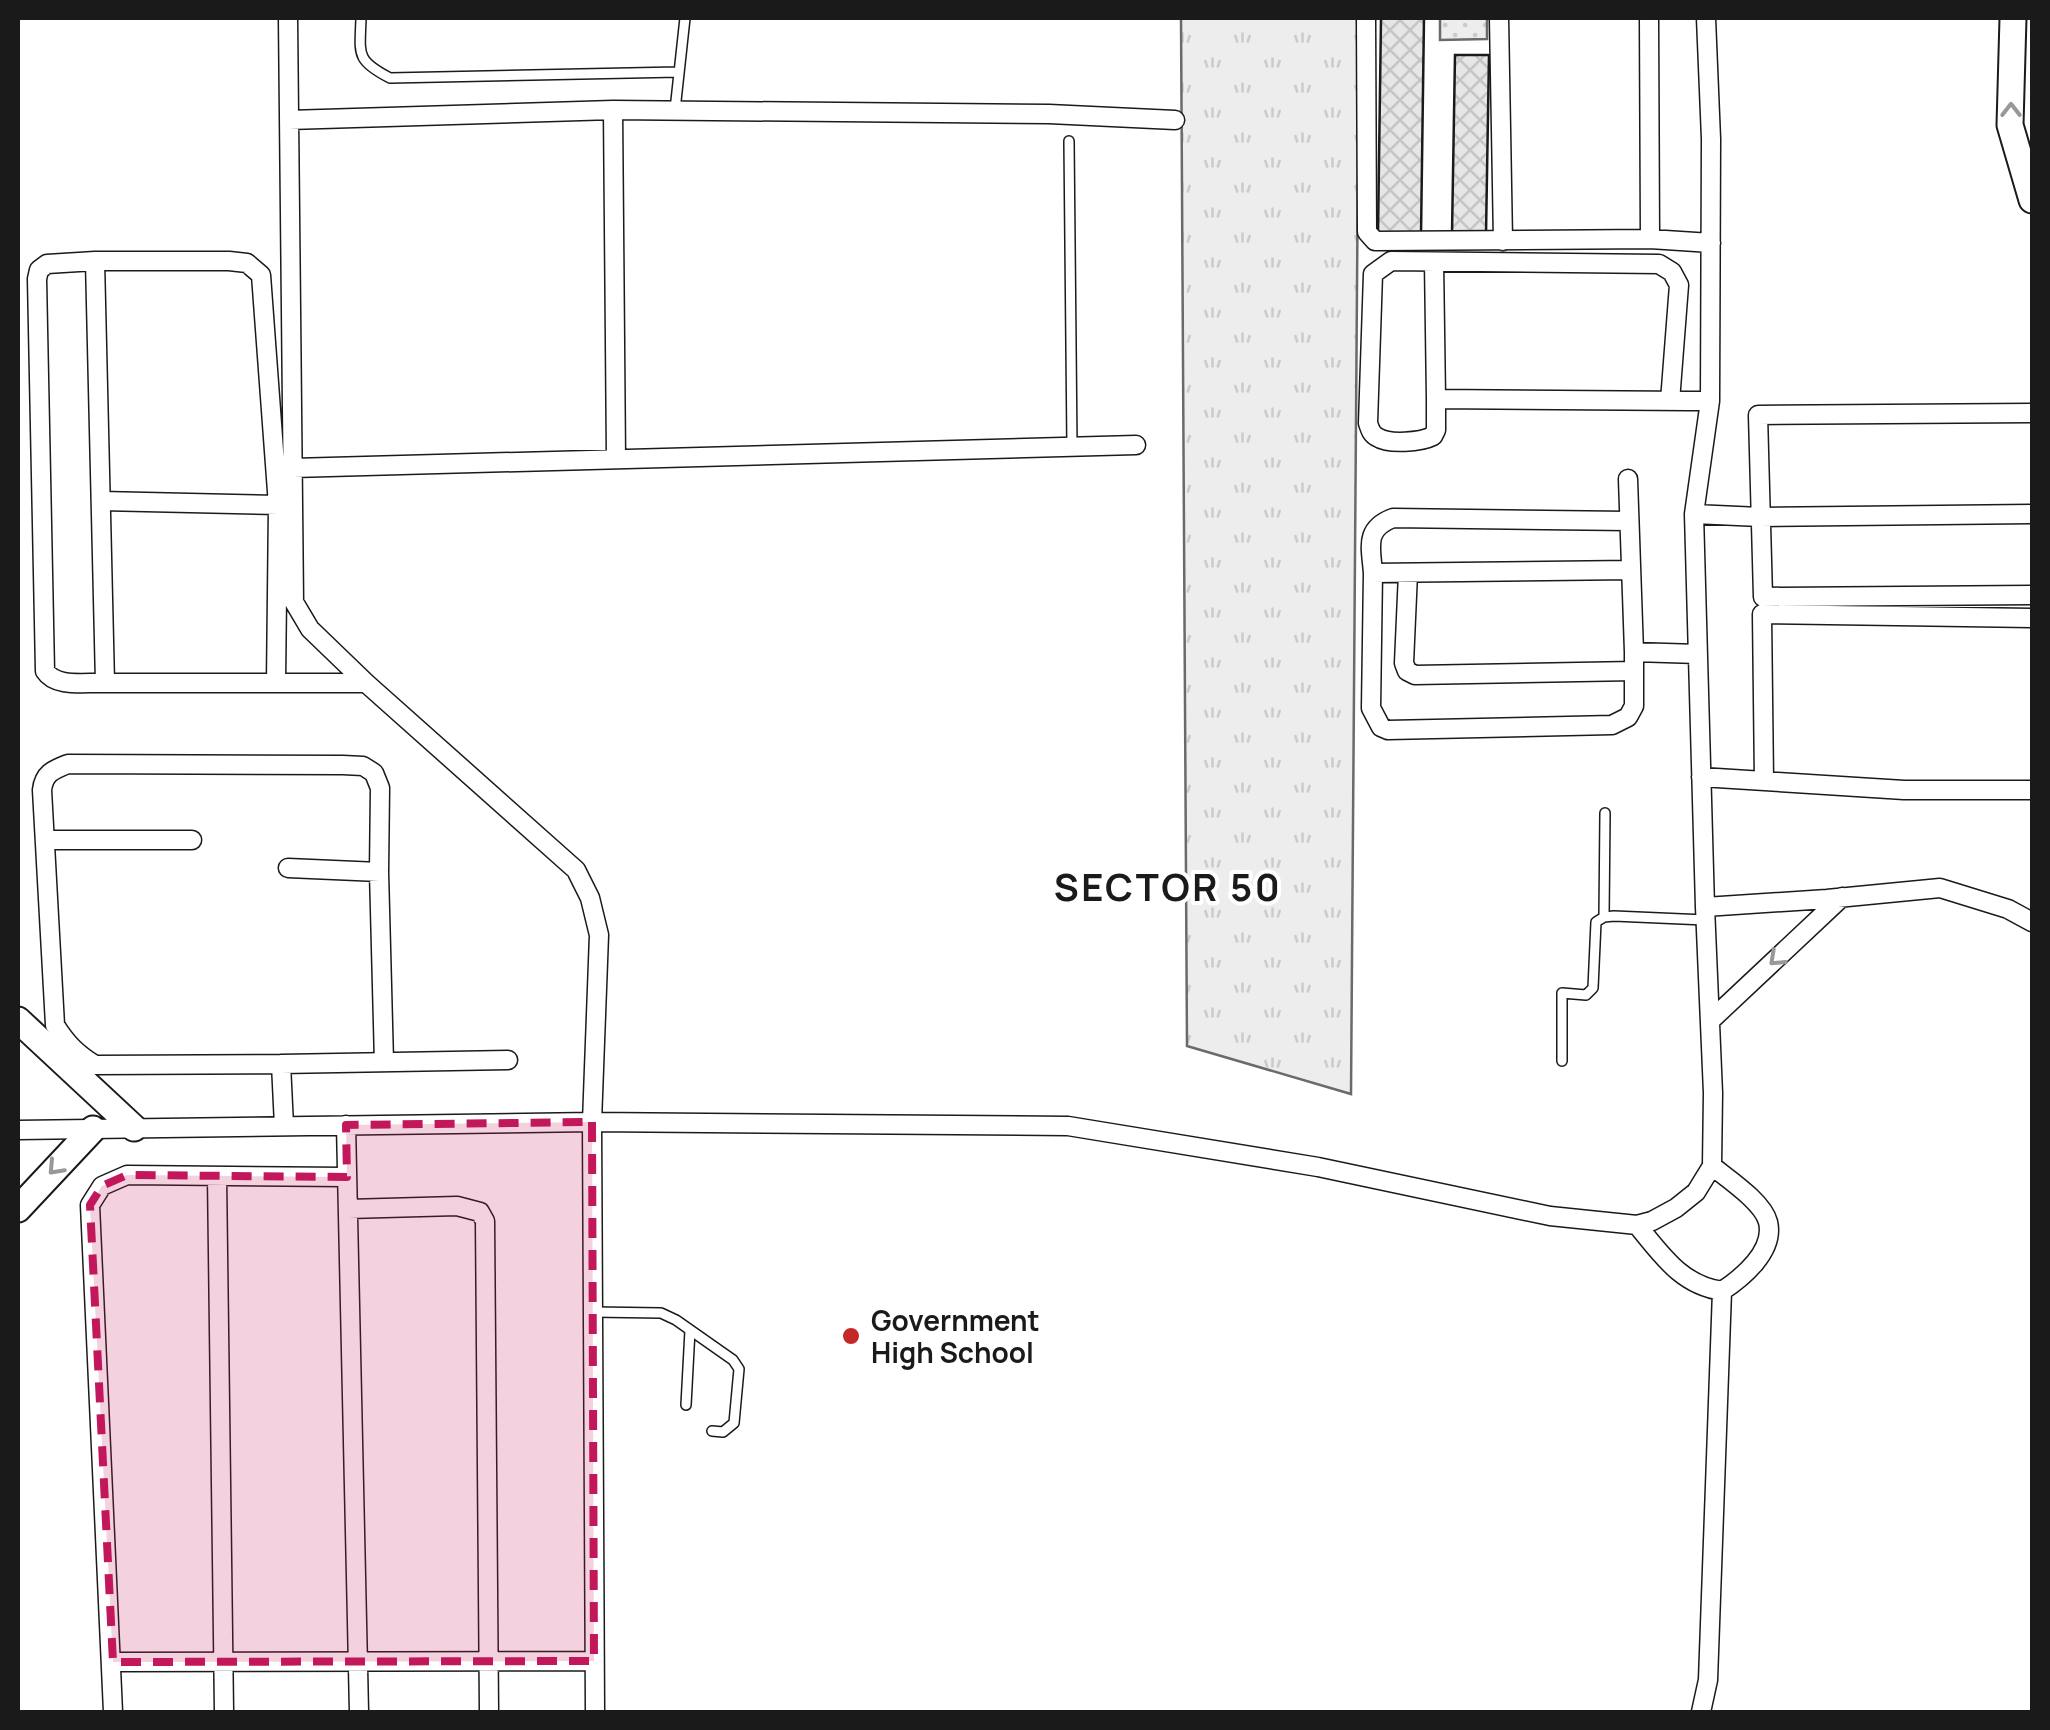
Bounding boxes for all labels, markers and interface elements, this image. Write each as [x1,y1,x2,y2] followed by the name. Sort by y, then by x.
[2000,102,2022,118] one-way arrow
[1054,860,1282,912] district label: SECTOR 50
[1769,947,1787,965] one-way arrow
[49,1156,67,1175] one-way arrow
[871,1301,1040,1371] place label: Government High School
[840,1325,862,1347] marker: Government High School

